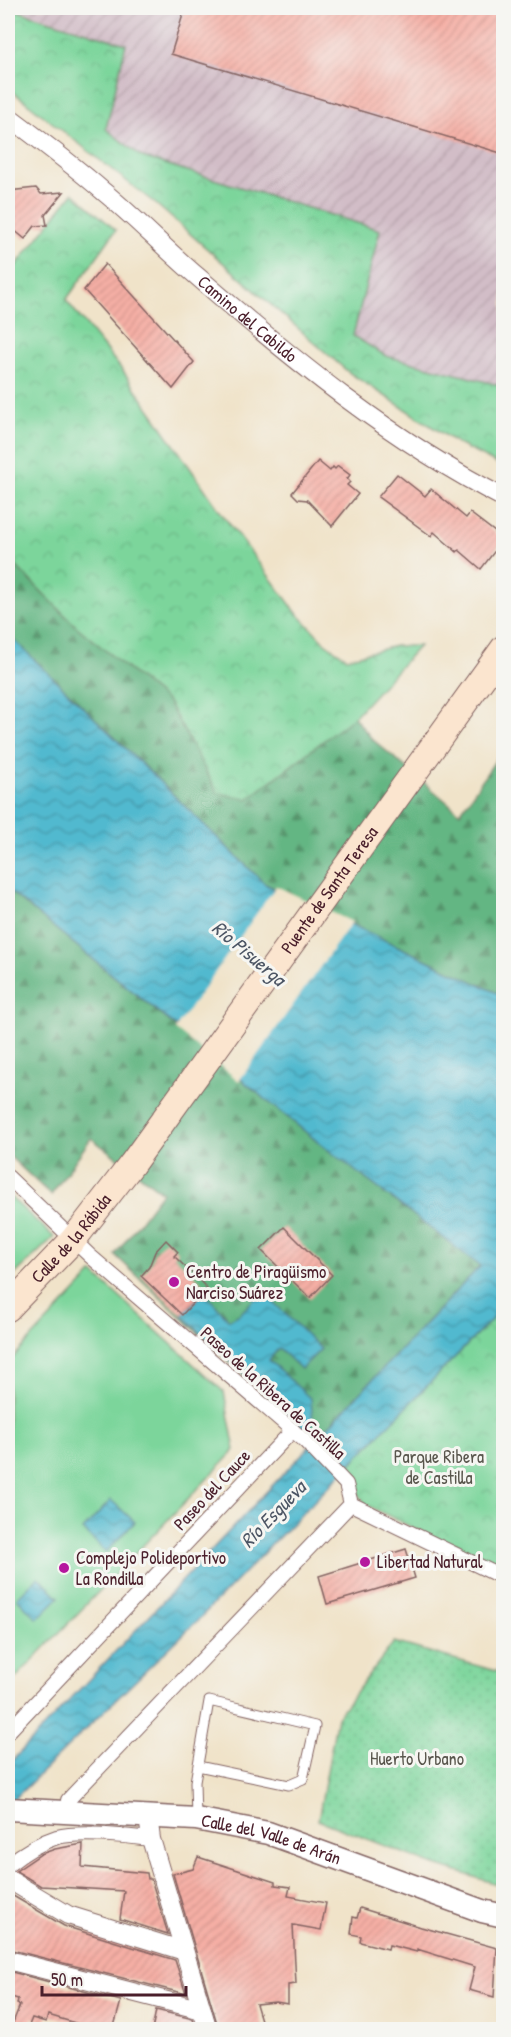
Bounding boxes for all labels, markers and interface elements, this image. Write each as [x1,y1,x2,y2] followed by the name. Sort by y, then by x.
[192,269,303,368] street label: Camino del Cabildo
[275,821,384,959] street label: Puente de Santa Teresa
[206,914,294,994] water label: Río Pisuerga
[25,1188,117,1289] street label: Calle de la Rábida
[186,1259,326,1305] place label: Centro de Piragüismo Narciso Suárez
[167,1275,181,1289] marker: Centro de Piragüismo Narciso Suárez
[195,1321,351,1465] street label: Paseo de la Ribera de Castilla
[168,1444,256,1536] street label: Paseo del Cauce
[394,1444,484,1490] park label: Parque Ribera de Castilla
[234,1473,314,1554] water label: Río Esgueva
[76,1545,226,1591] place label: Complejo Polideportivo La Rondilla
[377,1549,483,1574] place label: Libertad Natural
[358,1555,372,1569] marker: Libertad Natural
[57,1561,71,1575] marker: Complejo Polideportivo La Rondilla
[370,1746,464,1771] park label: Huerto Urbano
[199,1807,345,1871] street label: Calle del Valle de Arán
[42,1959,186,1997] scale bar
[51,1967,83,1992] text: 50 m

